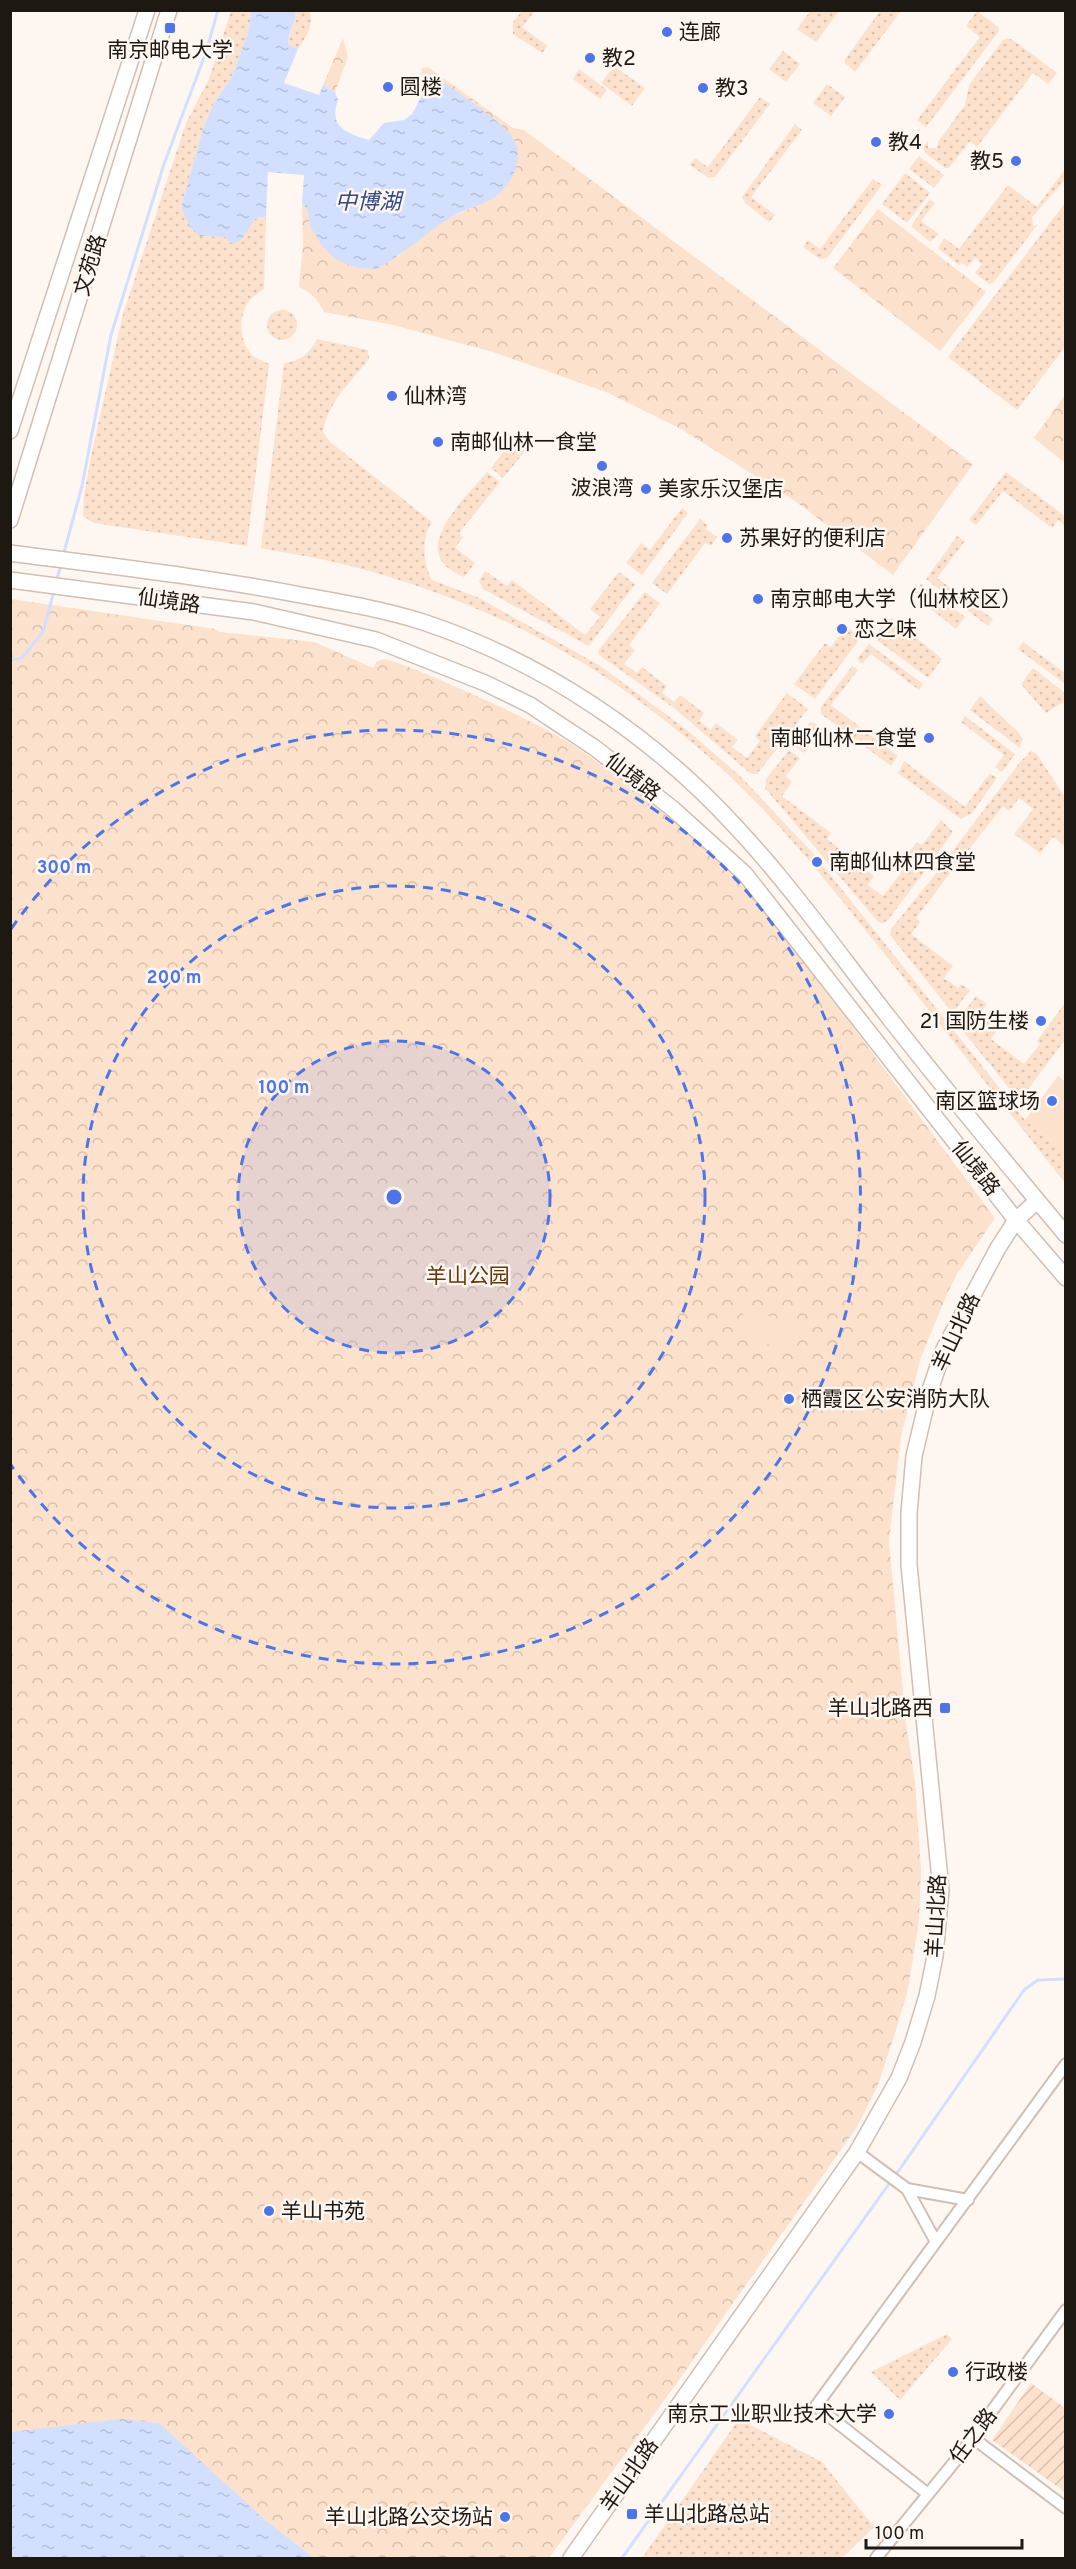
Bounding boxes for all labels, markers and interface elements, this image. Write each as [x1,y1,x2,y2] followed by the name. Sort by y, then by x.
[679,20,721,47] place label: 连廊
[163,21,177,35] marker: 南京邮电大学
[660,25,674,39] marker: 连廊
[107,38,233,65] place label: 南京邮电大学
[602,46,636,73] place label: 教2
[583,51,597,65] marker: 教2
[400,75,442,102] place label: 圆楼
[715,76,749,103] place label: 教3
[381,80,395,94] marker: 圆楼
[696,81,710,95] marker: 教3
[888,130,922,157] place label: 教4
[869,135,883,149] marker: 教4
[970,149,1004,176] place label: 教5
[1009,154,1023,168] marker: 教5
[335,190,404,217] water label: 中博湖
[69,231,114,300] street label: 文苑路
[404,384,467,411] place label: 仙林湾
[385,389,399,403] marker: 仙林湾
[450,430,597,457] place label: 南邮仙林一食堂
[431,435,445,449] marker: 南邮仙林一食堂
[595,459,609,473] marker: 波浪湾
[571,476,634,503] place label: 波浪湾
[658,477,784,504] place label: 美家乐汉堡店
[639,482,653,496] marker: 美家乐汉堡店
[739,526,886,553] place label: 苏果好的便利店
[720,531,734,545] marker: 苏果好的便利店
[136,585,202,620] street label: 仙境路
[770,587,1022,614] place label: 南京邮电大学（仙林校区）
[751,592,765,606] marker: 南京邮电大学（仙林校区）
[854,617,917,644] place label: 恋之味
[835,622,849,636] marker: 恋之味
[770,726,917,753] place label: 南邮仙林二食堂
[922,731,936,745] marker: 南邮仙林二食堂
[599,748,665,808] street label: 仙境路
[829,850,976,877] place label: 南邮仙林四食堂
[810,855,824,869] marker: 南邮仙林四食堂
[37,857,91,880] text: 300 m
[146,967,202,990] text: 200 m
[919,1009,1029,1036] place label: 21 国防生楼
[1034,1014,1048,1028] marker: 21 国防生楼
[258,1077,310,1100] text: 100 m
[935,1089,1040,1116] place label: 南区篮球场
[1045,1094,1059,1108] marker: 南区篮球场
[945,1136,1005,1202] street label: 仙境路
[384,1187,404,1207] centre of rings
[426,1264,510,1291] park label: 羊山公园
[927,1289,987,1376] street label: 羊山北路
[801,1387,990,1414] place label: 栖霞区公安消防大队
[782,1392,796,1406] marker: 栖霞区公安消防大队
[828,1696,933,1723] place label: 羊山北路西
[938,1701,952,1715] marker: 羊山北路西
[922,1873,953,1959] street label: 羊山北路
[281,2199,365,2226] place label: 羊山书苑
[262,2204,276,2218] marker: 羊山书苑
[965,2360,1028,2387] place label: 行政楼
[946,2365,960,2379] marker: 行政楼
[667,2402,877,2429] place label: 南京工业职业技术大学
[944,2404,1004,2470] street label: 任之路
[882,2407,896,2421] marker: 南京工业职业技术大学
[595,2434,665,2518] street label: 羊山北路
[644,2502,770,2529] place label: 羊山北路总站
[325,2505,493,2532] place label: 羊山北路公交场站
[625,2507,639,2521] marker: 羊山北路总站
[498,2510,512,2524] marker: 羊山北路公交场站
[866,2512,1022,2550] scale bar
[875,2523,924,2546] text: 100 m

